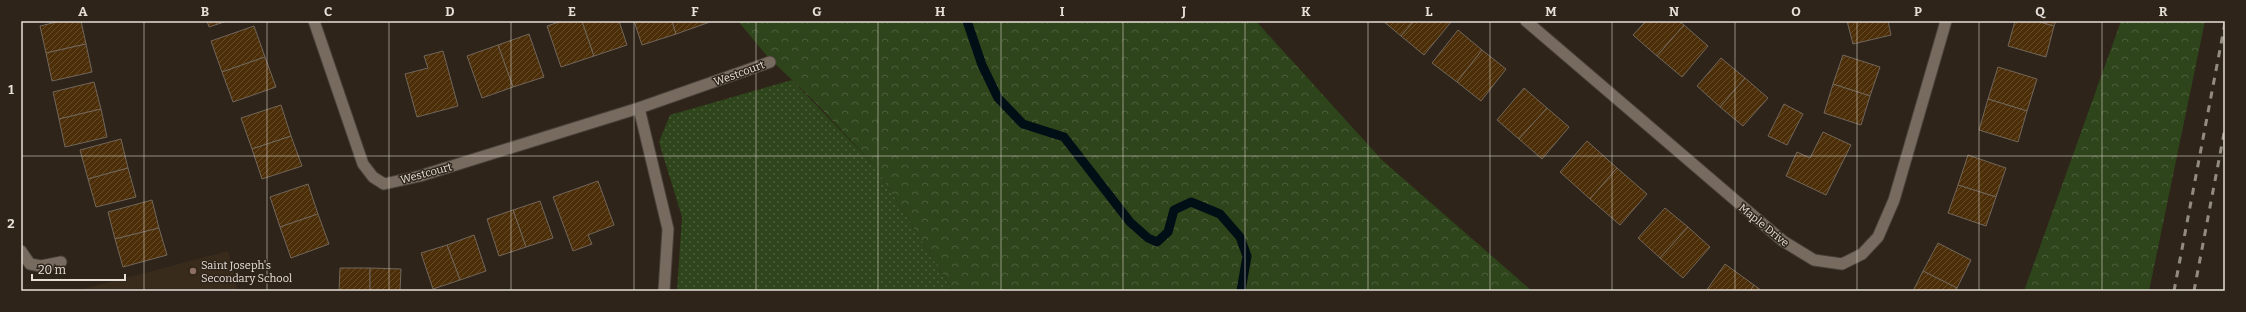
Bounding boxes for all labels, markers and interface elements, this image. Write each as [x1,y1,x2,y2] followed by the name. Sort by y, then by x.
[78,4,88,19] text: A
[201,4,209,19] text: B
[324,4,332,19] text: C
[445,4,455,19] text: D
[568,4,576,19] text: E
[691,4,699,19] text: F
[812,4,822,19] text: G
[935,4,945,19] text: H
[1060,4,1065,19] text: I
[1181,4,1187,19] text: J
[1301,4,1311,19] text: K
[1425,4,1433,19] text: L
[1545,4,1557,19] text: M
[1669,4,1679,19] text: N
[1791,4,1801,19] text: O
[1914,4,1922,19] text: P
[2035,4,2046,19] text: Q
[2159,4,2168,19] text: R
[712,58,766,89] street label: Westcourt
[8,82,14,97] text: 1
[399,160,453,187] street label: Westcourt
[1736,201,1791,250] street label: Maple Drive
[7,216,15,231] text: 2
[32,256,125,282] scale bar
[201,259,292,285] place label: Saint Joseph's Secondary School
[38,263,67,277] text: 20 m
[188,266,198,276] marker: Saint Joseph's Secondary School

